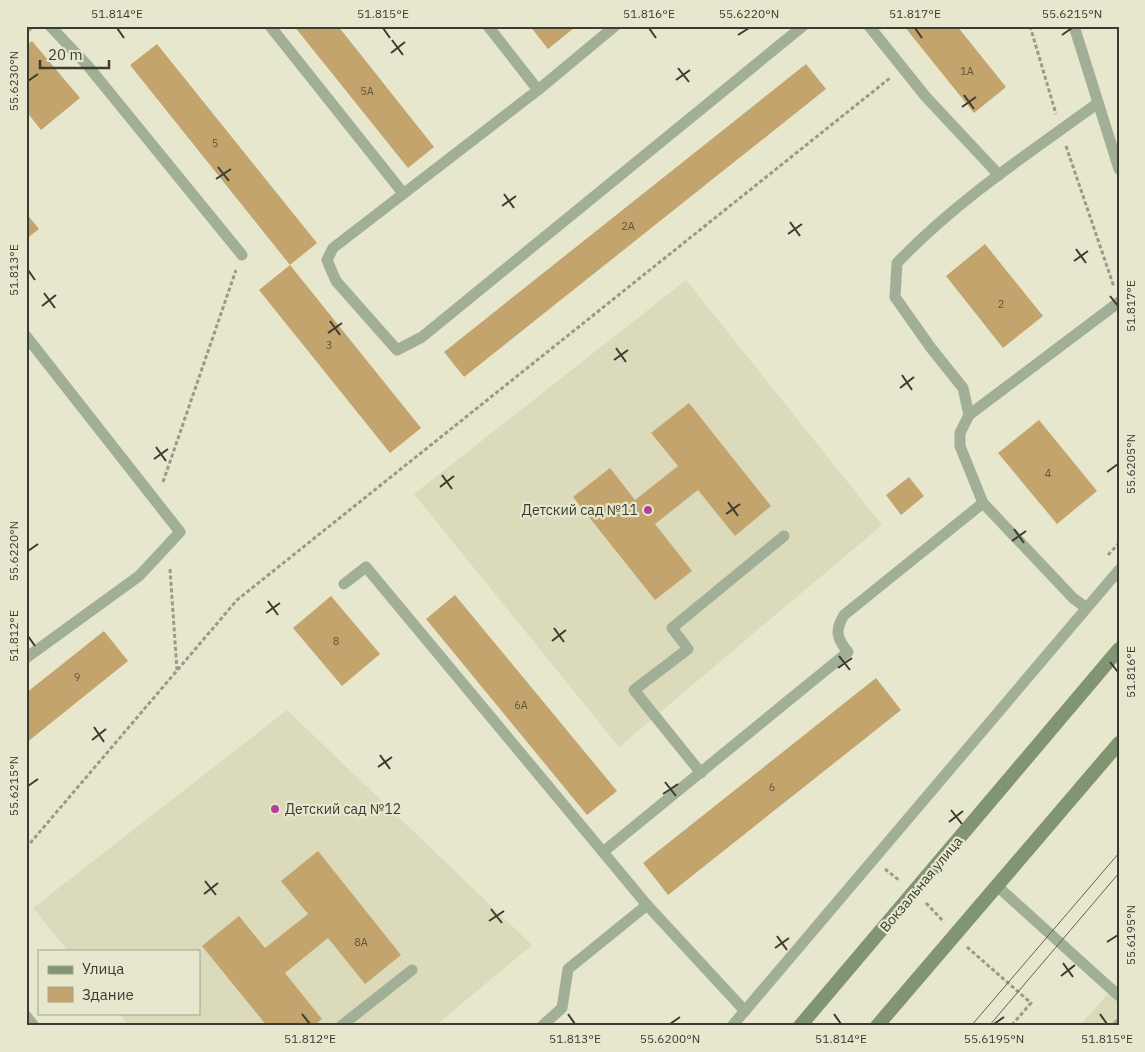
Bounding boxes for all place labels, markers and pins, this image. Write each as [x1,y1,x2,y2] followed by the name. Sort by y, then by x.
[522,501,638,519] place label: Детский сад №11
[642,504,654,516] marker: Детский сад №11
[285,800,401,818] place label: Детский сад №12
[269,803,281,815] marker: Детский сад №12

